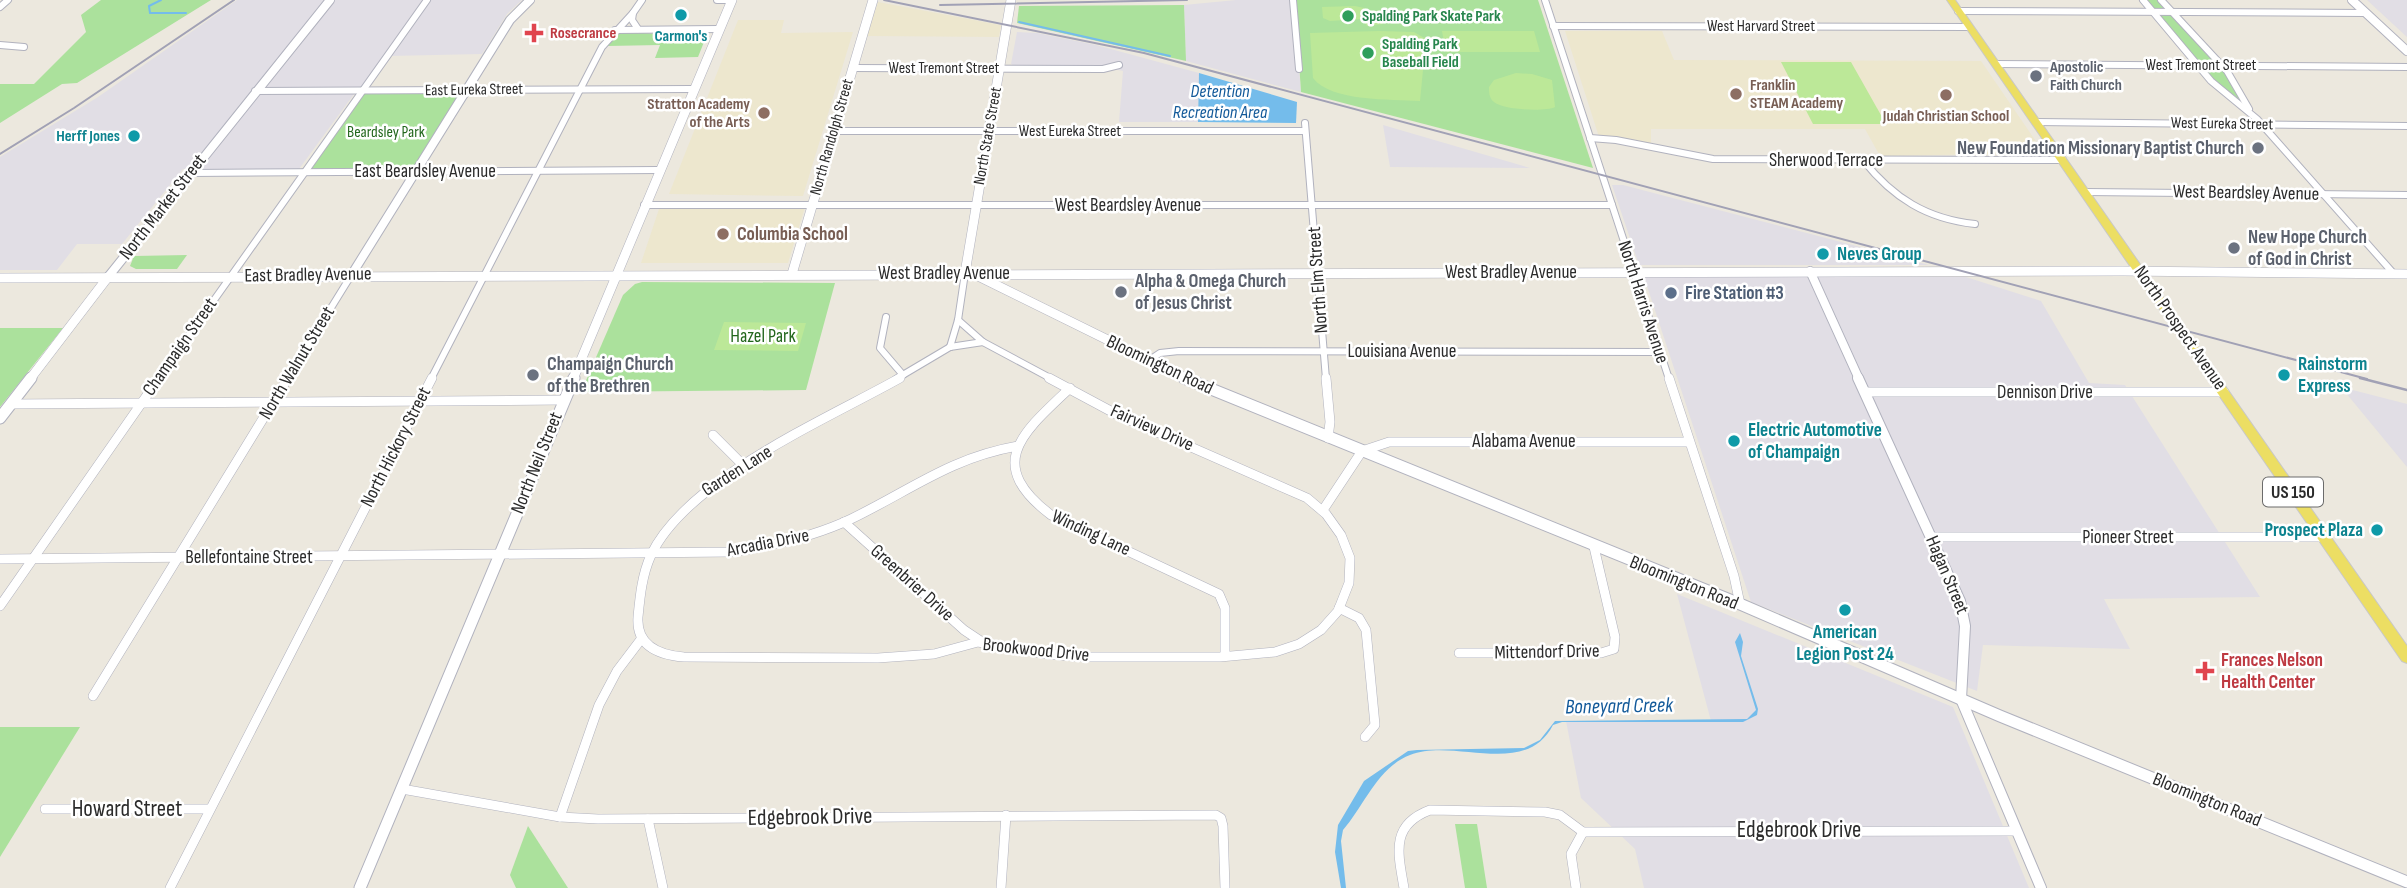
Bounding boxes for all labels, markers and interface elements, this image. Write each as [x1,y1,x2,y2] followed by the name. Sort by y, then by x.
[673,7,689,23] marker: Carmon's
[1362,7,1501,26] place label: Spalding Park Skate Park
[1340,8,1356,24] marker: Spalding Park Skate Park
[1707,17,1815,36] street label: West Harvard Street
[524,23,544,43] marker: Rosecrance
[550,24,616,43] place label: Rosecrance
[655,27,707,46] place label: Carmon's
[1382,35,1459,72] place label: Spalding Park Baseball Field
[1360,45,1376,61] marker: Spalding Park Baseball Field
[2146,56,2257,75] street label: West Tremont Street
[2049,58,2122,95] place label: Apostolic Faith Church
[889,59,1000,78] street label: West Tremont Street
[2028,68,2044,84] marker: Apostolic Faith Church
[1750,76,1843,113] place label: Franklin STEAM Academy
[806,77,858,197] street label: North Randolph Street
[425,80,523,100] street label: East Eureka Street
[1173,81,1268,123] water label: Detention Recreation Area
[970,85,1006,186] street label: North State Street
[1728,86,1744,102] marker: Franklin STEAM Academy
[1938,87,1954,103] marker: Judah Christian School
[647,95,750,132] place label: Stratton Academy of the Arts
[756,105,772,121] marker: Stratton Academy of the Arts
[1882,107,2009,126] place label: Judah Christian School
[2171,114,2273,134] street label: West Eureka Street
[1019,122,1121,141] street label: West Eureka Street
[347,123,425,142] park label: Beardsley Park
[56,127,120,146] place label: Herff Jones
[126,128,142,144] marker: Herff Jones
[1957,137,2244,160] place label: New Foundation Missionary Baptist Church
[2250,140,2266,156] marker: New Foundation Missionary Baptist Church
[115,149,211,264] street label: North Market Street
[1769,149,1883,172] street label: Sherwood Terrace
[354,160,496,183] street label: East Beardsley Avenue
[2173,180,2319,206] street label: West Beardsley Avenue
[1055,194,1201,217] street label: West Beardsley Avenue
[737,223,848,246] place label: Columbia School
[715,226,731,242] marker: Columbia School
[1303,226,1333,334] street label: North Elm Street
[2248,226,2367,271] place label: New Hope Church of God in Christ
[1612,238,1674,366] street label: North Harris Avenue
[2226,240,2242,256] marker: New Hope Church of God in Christ
[1837,243,1922,266] place label: Neves Group
[1815,246,1831,262] marker: Neves Group
[1445,261,1577,284] street label: West Bradley Avenue
[2129,261,2231,395] street label: North Prospect Avenue
[244,262,372,288] street label: East Bradley Avenue
[878,262,1010,285] street label: West Bradley Avenue
[1134,270,1286,315] place label: Alpha & Omega Church of Jesus Christ
[1685,282,1784,305] place label: Fire Station #3
[1113,284,1129,300] marker: Alpha & Omega Church of Jesus Christ
[1663,285,1679,301] marker: Fire Station #3
[138,293,222,400] street label: Champaign Street
[254,302,340,424] street label: North Walnut Street
[730,325,796,348] park label: Hazel Park
[1103,330,1217,400] street label: Bloomington Road
[1348,340,1456,363] street label: Louisiana Avenue
[547,353,673,398] place label: Champaign Church of the Brethren
[2298,353,2367,398] place label: Rainstorm Express
[525,367,541,383] marker: Champaign Church of the Brethren
[2276,367,2292,383] marker: Rainstorm Express
[1997,381,2093,404] street label: Dennison Drive
[356,383,436,511] street label: North Hickory Street
[1107,399,1197,457] street label: Fairview Drive
[506,409,568,517] street label: North Neil Street
[1748,419,1882,464] place label: Electric Automotive of Champaign
[1471,430,1576,453] street label: Alabama Avenue
[1726,433,1742,449] marker: Electric Automotive of Champaign
[698,440,776,502] street label: Garden Lane
[2263,478,2323,506] road number: US 150
[1048,505,1134,561] street label: Winding Lane
[2264,519,2363,542] place label: Prospect Plaza
[2369,522,2385,538] marker: Prospect Plaza
[724,524,811,562] street label: Arcadia Drive
[2082,526,2174,549] street label: Pioneer Street
[1920,532,1974,618] street label: Hagan Street
[866,540,958,626] street label: Greenbrier Drive
[185,546,313,569] street label: Bellefontaine Street
[1626,551,1742,615] street label: Bloomington Road
[1837,602,1853,618] marker: American Legion Post 24
[1796,621,1894,666] place label: American Legion Post 24
[982,633,1090,667] street label: Brookwood Drive
[1494,640,1600,664] street label: Mittendorf Drive
[2221,649,2323,694] place label: Frances Nelson Health Center
[2195,661,2215,681] marker: Frances Nelson Health Center
[1565,693,1674,719] water label: Boneyard Creek
[2149,768,2265,832] street label: Bloomington Road
[72,795,182,823] street label: Howard Street
[747,802,873,832] street label: Edgebrook Drive
[1737,816,1861,844] street label: Edgebrook Drive

